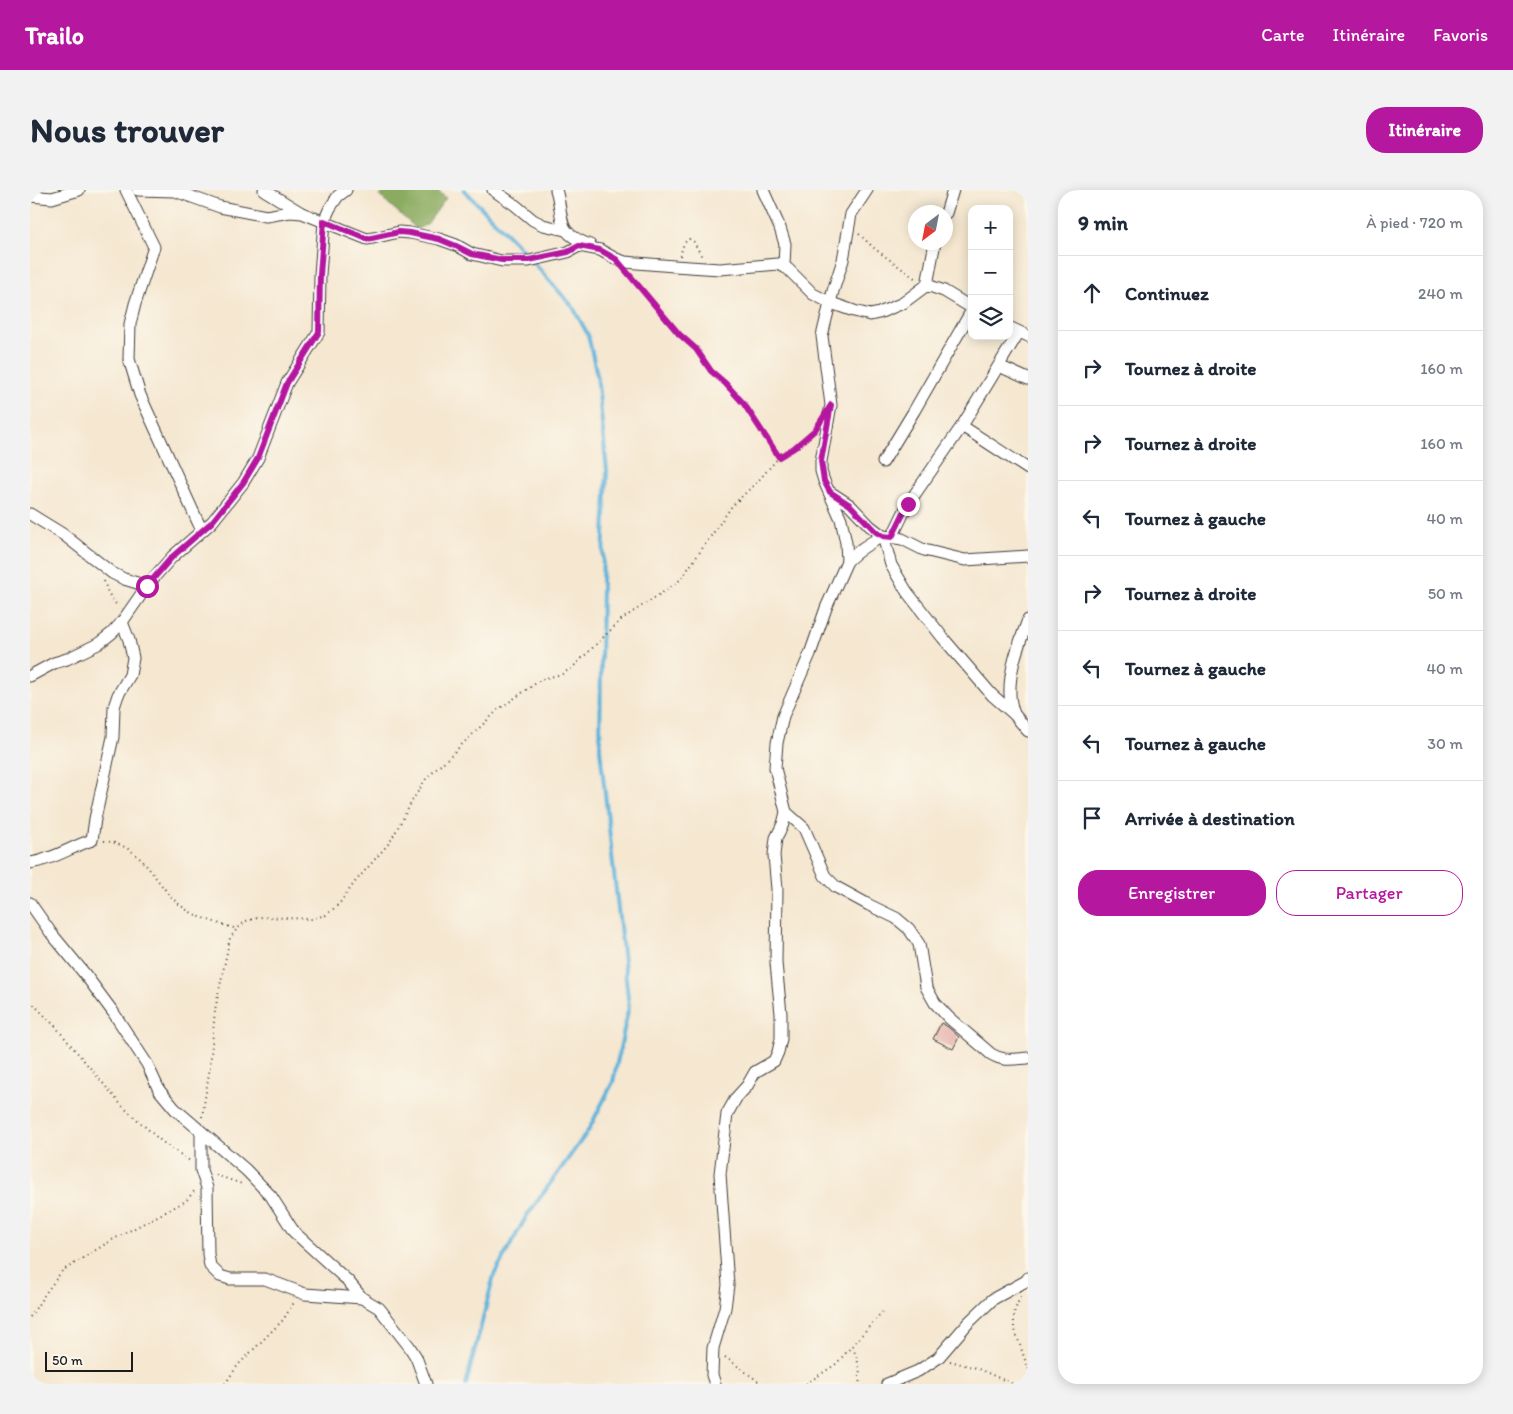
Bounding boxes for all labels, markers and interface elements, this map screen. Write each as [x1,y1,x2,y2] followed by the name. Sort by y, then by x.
[25,21,84,50] text: Trailo
[1261,24,1305,46] text: Carte
[1333,24,1405,46] text: Itinéraire
[1433,24,1488,46] text: Favoris
[1366,107,1483,153] button: Itinéraire
[30,109,224,151] text: Nous trouver
[908,205,953,250] north arrow
[968,205,1013,340] map controls
[968,205,1013,250] button: +
[1078,210,1128,235] text: 9 min
[1366,213,1463,232] text: À pied · 720 m
[968,250,1013,295] button: −
[1078,279,1106,307] icon: ahead
[1125,282,1209,305] text: Continuez
[1418,284,1463,303] text: 240 m
[968,295,1013,340] button: layers
[1078,354,1106,382] icon: right
[1125,357,1257,380] text: Tournez à droite
[1420,359,1463,378] text: 160 m
[1078,429,1106,457] icon: right
[1125,432,1257,455] text: Tournez à droite
[1420,434,1463,453] text: 160 m
[897,493,920,516] route end
[1078,504,1106,532] icon: left
[1125,507,1266,530] text: Tournez à gauche
[1426,509,1463,528] text: 40 m
[136,575,159,598] route start
[1078,579,1106,607] icon: right
[1125,582,1257,605] text: Tournez à droite
[1428,584,1463,603] text: 50 m
[1078,654,1106,682] icon: left
[1125,657,1266,680] text: Tournez à gauche
[1426,659,1463,678] text: 40 m
[1078,729,1106,757] icon: left
[1125,732,1266,755] text: Tournez à gauche
[1427,734,1463,753] text: 30 m
[1078,804,1106,832] icon: arrive
[1125,807,1295,830] text: Arrivée à destination
[1078,870,1266,916] button: Enregistrer
[1276,870,1463,916] button: Partager
[45,1349,132,1372] scale bar
[52,1352,83,1369] text: 50 m

